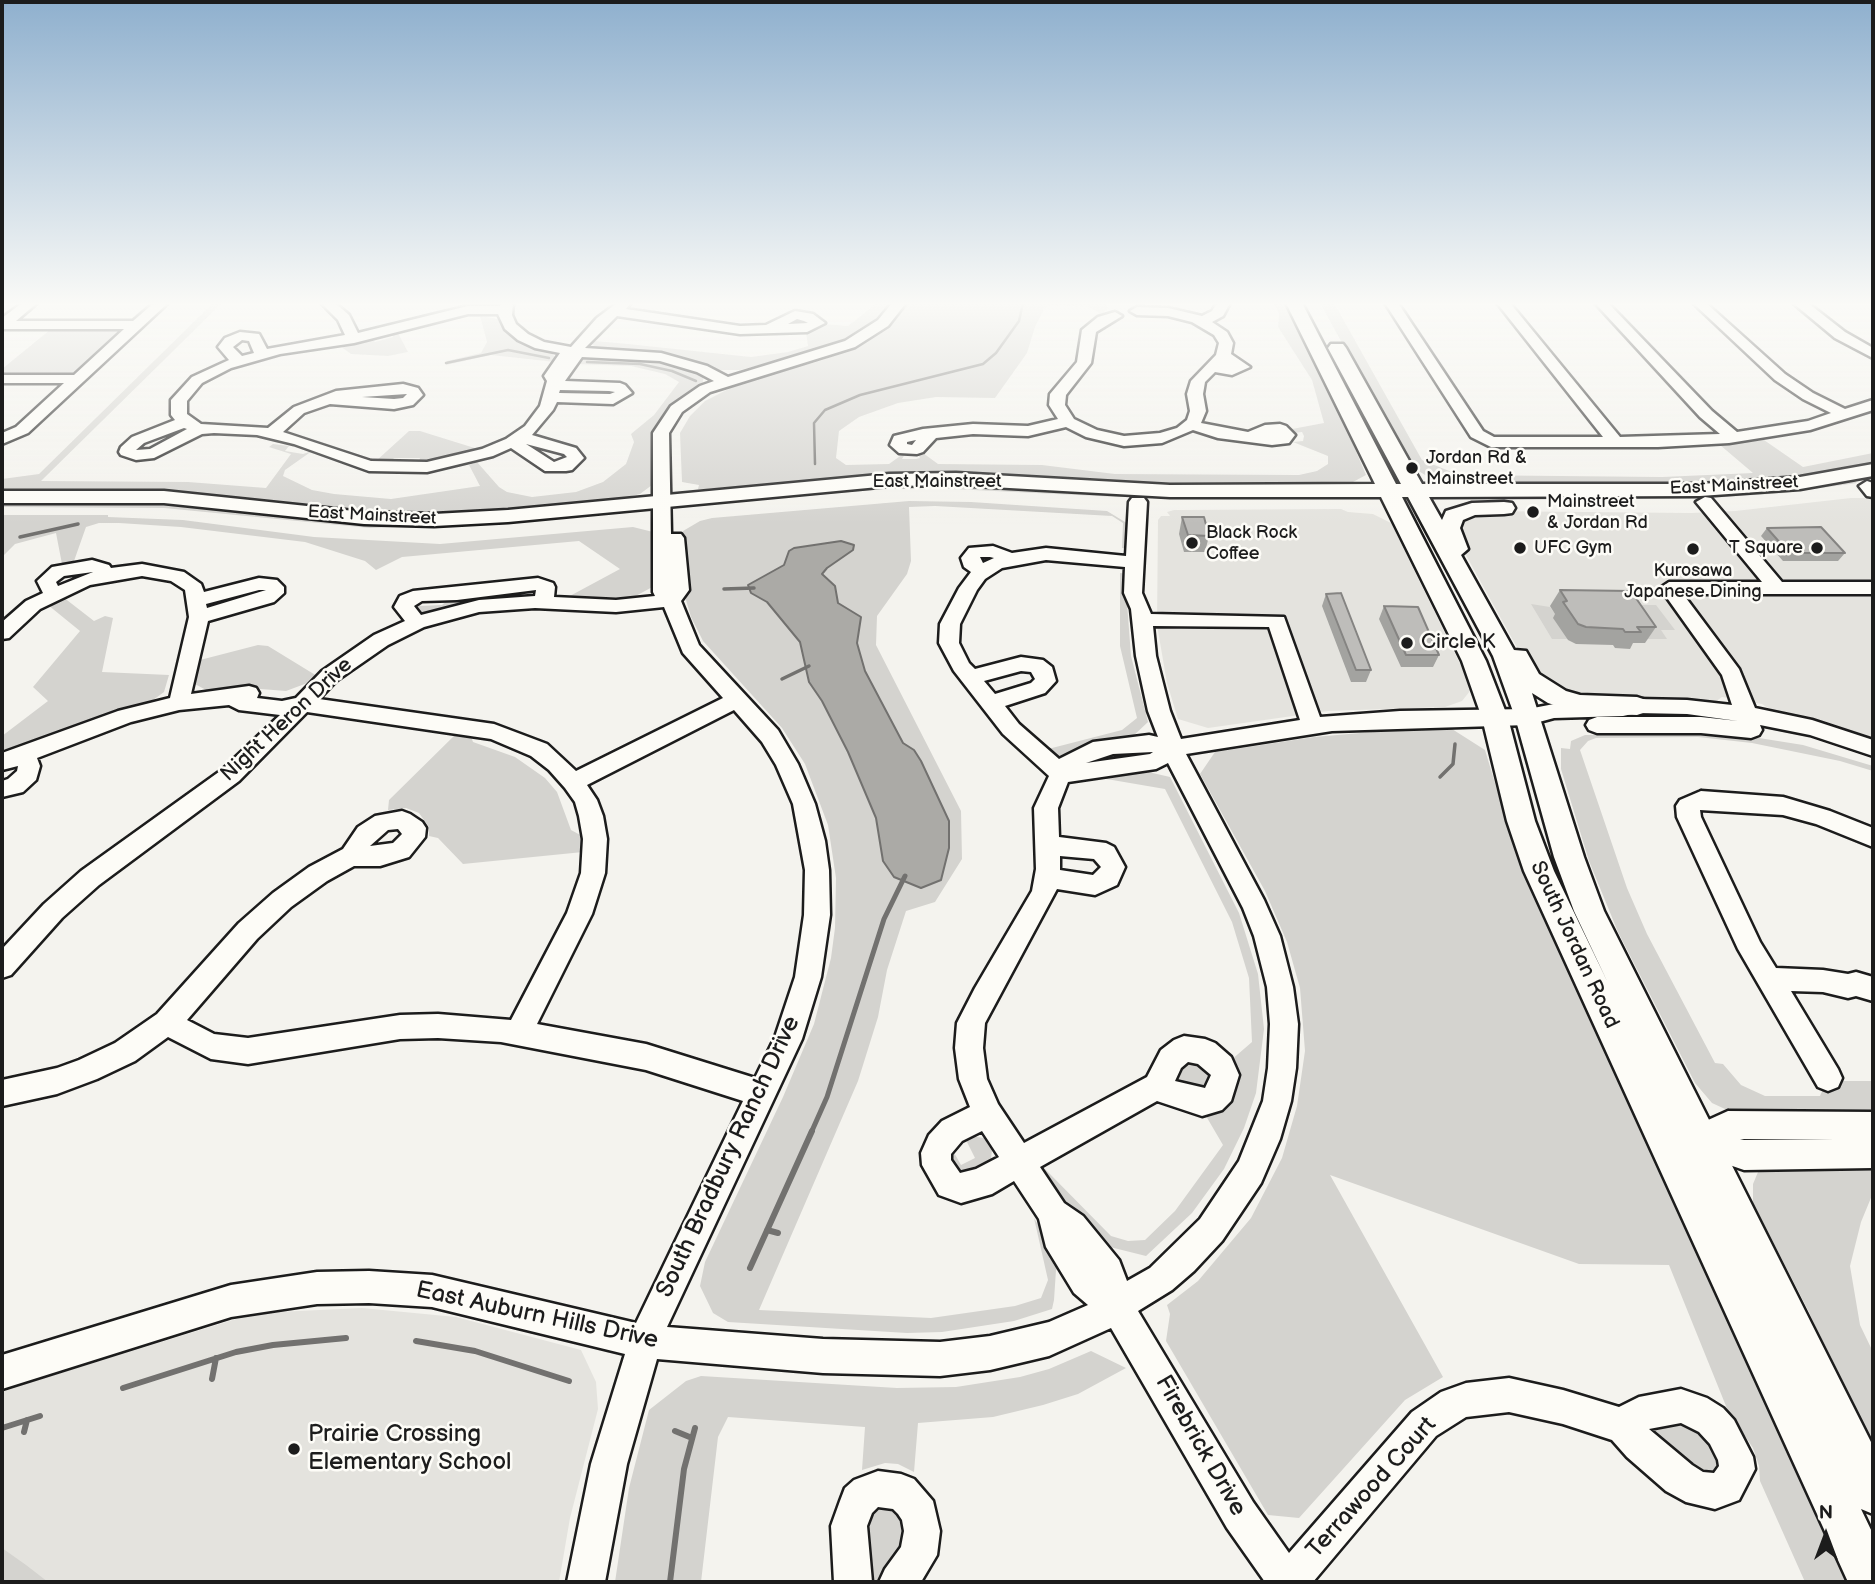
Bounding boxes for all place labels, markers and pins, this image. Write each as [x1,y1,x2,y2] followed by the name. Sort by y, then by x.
[1426,447,1527,490] place label: Jordan Rd & Mainstreet
[1404,460,1420,476] marker: Jordan Rd & Mainstreet
[1547,491,1648,534] place label: Mainstreet & Jordan Rd
[1525,504,1541,520] marker: Mainstreet & Jordan Rd
[1206,522,1297,564] place label: Black Rock Coffee
[1184,535,1200,551] marker: Black Rock Coffee
[1534,537,1612,559] place label: UFC Gym
[1729,537,1803,559] place label: T Square
[1512,540,1528,556] marker: UFC Gym
[1809,540,1825,556] marker: T Square
[1685,541,1701,557] marker: Kurosawa Japanese Dining
[1624,560,1762,602] place label: Kurosawa Japanese Dining
[1421,630,1495,656] place label: Circle K
[1399,635,1415,651] marker: Circle K
[308,1421,511,1477] place label: Prairie Crossing Elementary School
[286,1441,302,1457] marker: Prairie Crossing Elementary School

